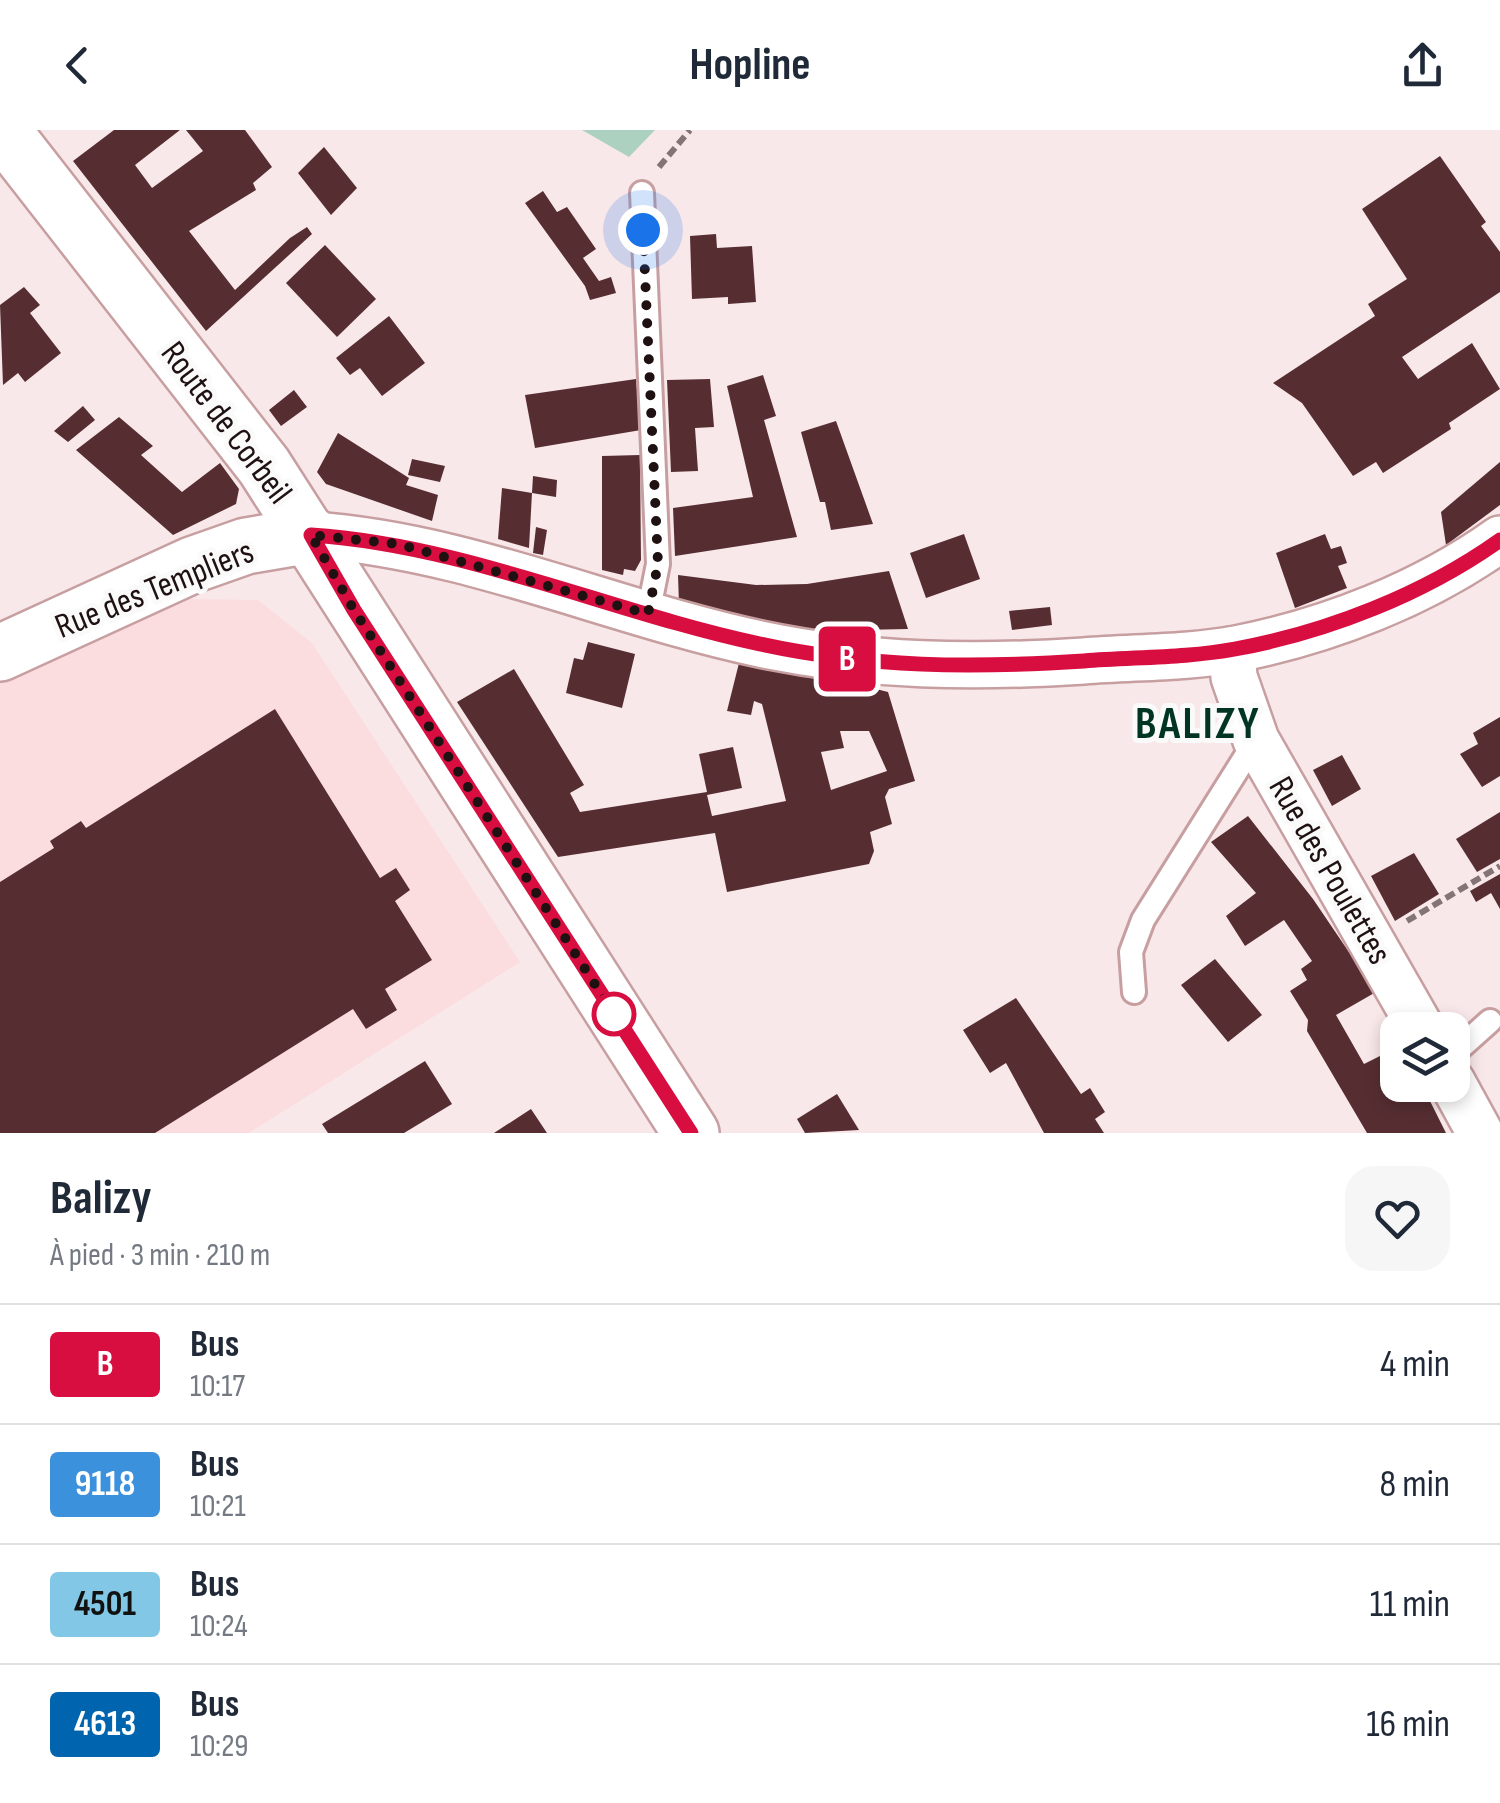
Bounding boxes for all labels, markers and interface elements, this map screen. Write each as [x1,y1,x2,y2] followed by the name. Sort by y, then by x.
[50,38,105,93] icon: back
[689,38,811,93] text: Hopline
[1395,38,1450,93] icon: share
[618,205,668,255] your location
[151,333,301,513] street label: Route de Corbeil
[49,530,260,649] street label: Rue des Templiers
[814,626,880,692] line badge: B
[839,638,855,681] text: B
[1135,697,1261,752] district label: BALIZY
[1259,769,1401,972] street label: Rue des Poulettes
[593,993,635,1035] unlabelled marker
[1380,1012,1470,1102] map controls
[1380,1012,1470,1102] button: layers
[1345,1166,1450,1271] button: heart
[50,1170,152,1227] text: Balizy
[50,1236,270,1275] text: À pied · 3 min · 210 m
[190,1322,239,1367] text: Bus
[1380,1342,1450,1387] text: 4 min
[97,1343,113,1386] text: B
[190,1367,245,1406] text: 10:17
[190,1442,239,1487] text: Bus
[1380,1462,1450,1507] text: 8 min
[75,1463,135,1506] text: 9118
[190,1487,246,1526] text: 10:21
[190,1562,239,1607] text: Bus
[1370,1582,1450,1627] text: 11 min
[74,1583,136,1626] text: 4501
[190,1607,248,1646] text: 10:24
[190,1682,239,1727] text: Bus
[1366,1702,1450,1747] text: 16 min
[74,1703,136,1746] text: 4613
[190,1727,249,1766] text: 10:29

